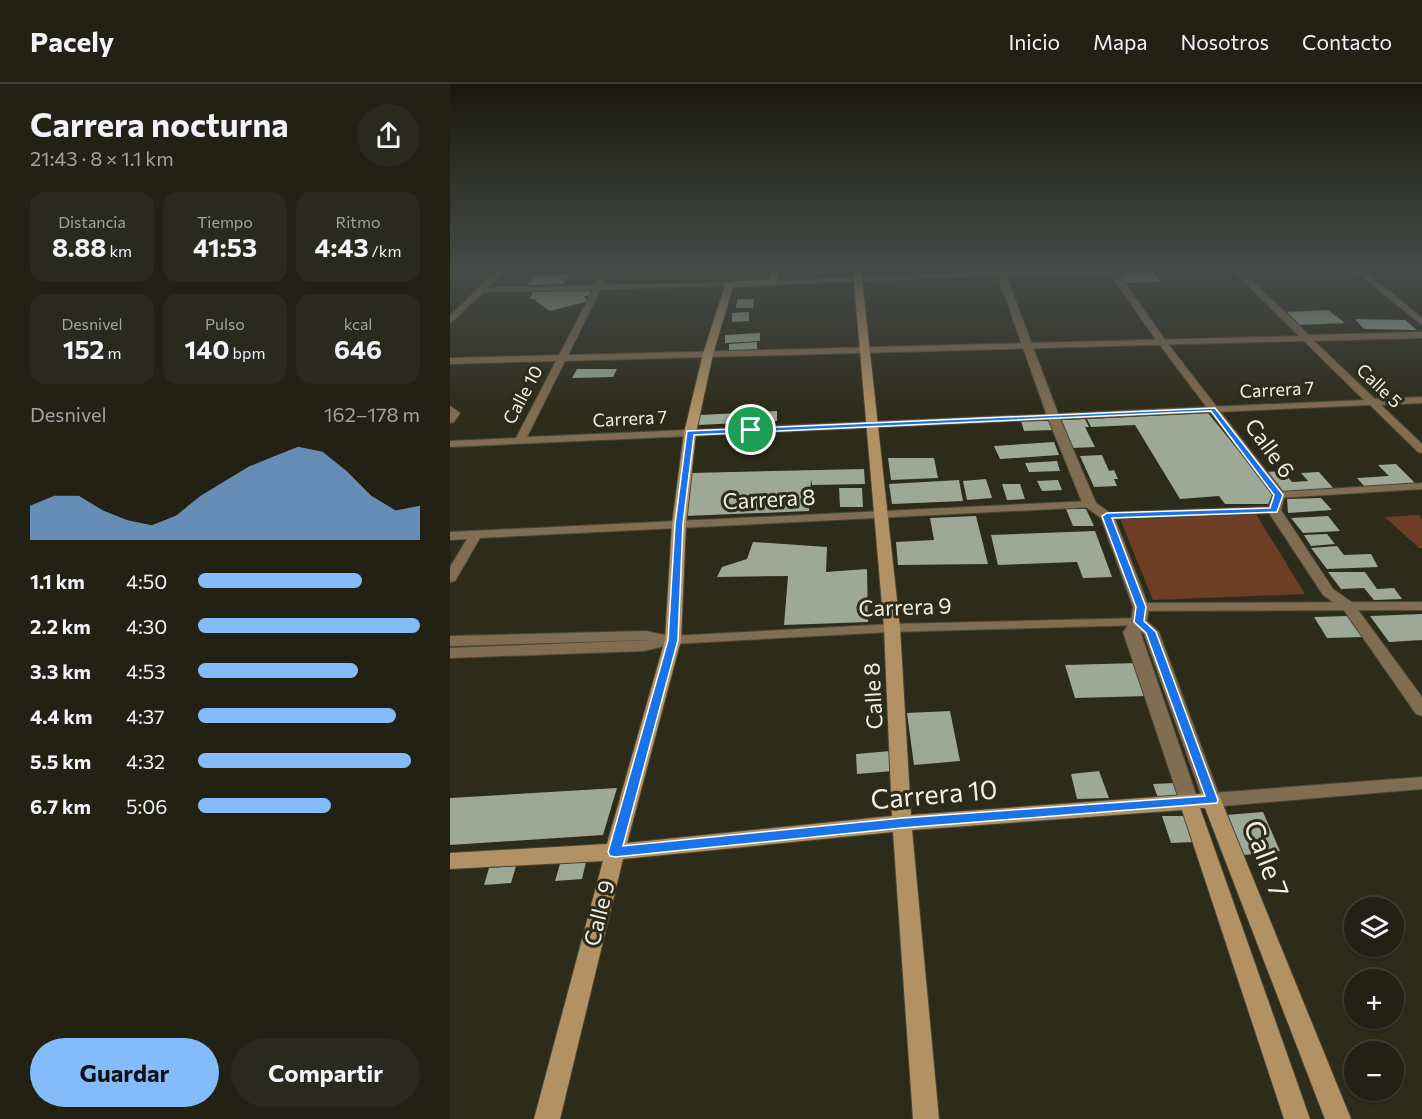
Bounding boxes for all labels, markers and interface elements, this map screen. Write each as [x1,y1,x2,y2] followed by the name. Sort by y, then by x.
[30,24,114,58] text: Pacely
[1008,29,1060,54] text: Inicio
[1093,29,1147,54] text: Mapa
[1180,29,1269,54] text: Nosotros
[1302,29,1392,54] text: Contacto
[30,103,289,144] text: Carrera nocturna
[357,104,420,167] button: share
[30,146,174,170] text: 21:43 · 8 × 1.1 km
[58,212,126,231] text: Distancia
[197,212,253,231] text: Tiempo
[336,212,380,231] text: Ritmo
[52,231,106,262] text: 8.88
[193,231,257,262] text: 41:53
[315,231,369,262] text: 4:43
[106,241,132,260] text: km
[369,241,401,260] text: /km
[61,314,123,333] text: Desnivel
[205,314,245,333] text: Pulso
[344,314,372,333] text: kcal
[63,333,104,364] text: 152
[185,333,230,364] text: 140
[334,333,382,364] text: 646
[104,343,121,362] text: m
[230,343,265,362] text: bpm
[1353,359,1407,412] street label: Calle 5
[498,361,547,428] street label: Calle 10
[1239,376,1315,402] street label: Carrera 7
[30,402,107,426] text: Desnivel
[324,402,420,426] text: 162–178 m
[725,404,776,455] pin
[592,405,668,431] street label: Carrera 7
[734,413,767,446] icon: arrive
[1240,413,1301,483] street label: Calle 6
[722,483,816,514] street label: Carrera 8
[30,569,85,593] text: 1.1 km
[126,569,167,593] text: 4:50
[858,591,952,622] street label: Carrera 9
[30,614,91,638] text: 2.2 km
[126,614,167,638] text: 4:30
[30,659,91,683] text: 3.3 km
[126,659,166,683] text: 4:53
[857,662,888,730] street label: Calle 8
[30,704,92,728] text: 4.4 km
[126,704,165,728] text: 4:37
[30,749,91,773] text: 5.5 km
[126,749,165,773] text: 4:32
[869,772,999,815] street label: Carrera 10
[30,794,91,818] text: 6.7 km
[126,794,167,818] text: 5:06
[1238,815,1297,902] street label: Calle 7
[577,877,620,949] street label: Calle 9
[1344,897,1404,1101] map controls
[1344,897,1404,957] button: layers
[1344,969,1404,1029] button: +
[30,1038,219,1107] button: Guardar
[231,1038,420,1107] button: Compartir
[1344,1041,1404,1101] button: −

